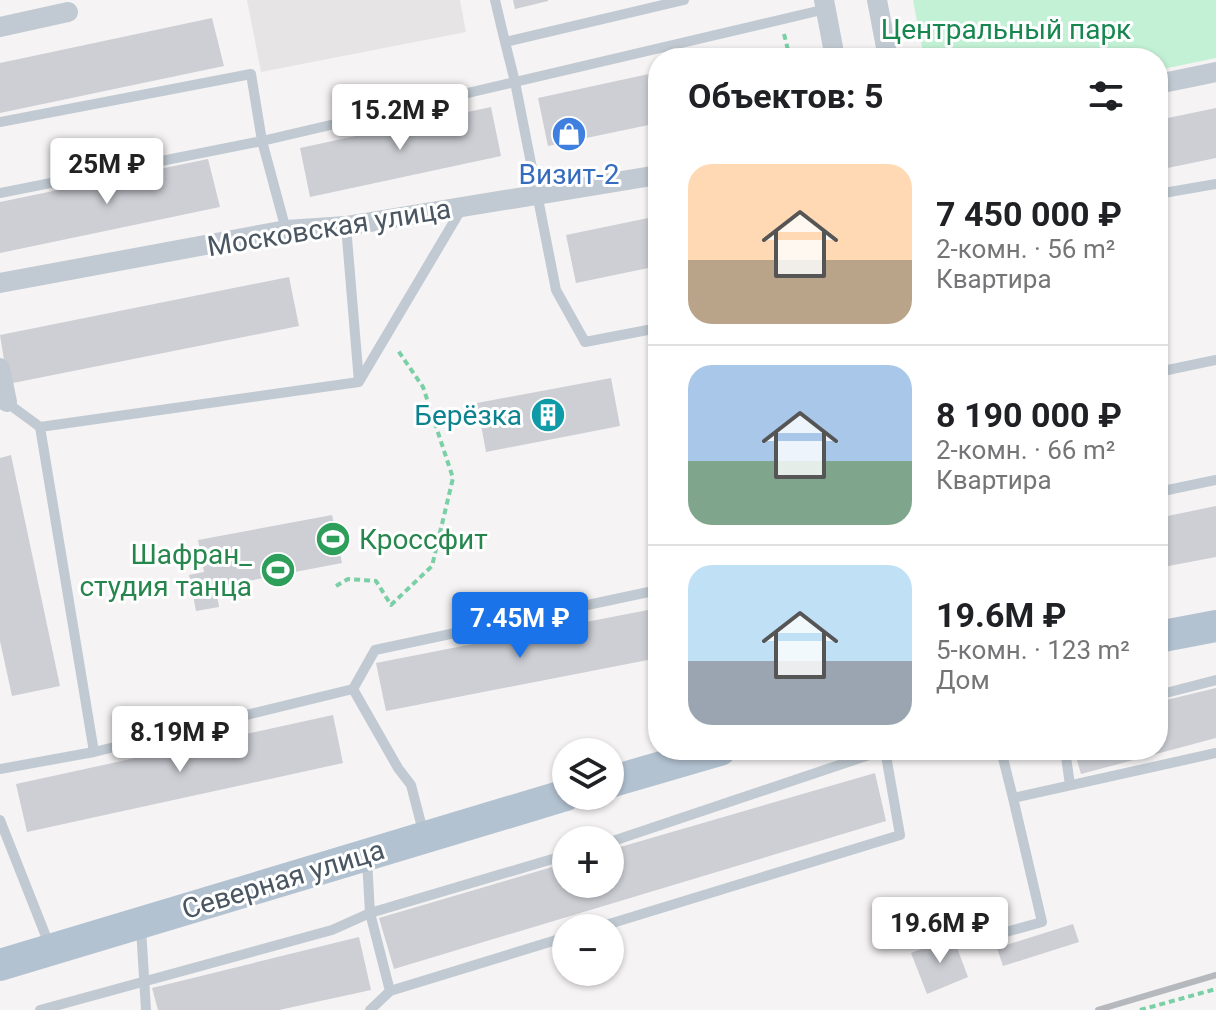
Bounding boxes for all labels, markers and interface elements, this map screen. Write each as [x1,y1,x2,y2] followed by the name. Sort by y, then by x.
[881,13,1131,46] park label: Центральный парк
[1084,74,1128,118] icon: filters
[688,76,883,116] text: Объектов: 5
[326,84,474,152] pin: 15.2M ₽
[350,95,450,125] text: 15.2M ₽
[550,115,588,153] shop icon: Визит-2
[51,138,163,206] pin: 25M ₽
[68,149,146,179] text: 25M ₽
[519,158,619,191] place label: Визит-2
[205,192,453,263] street label: Московская улица
[936,194,1122,234] text: 7 450 000 ₽
[752,196,848,292] icon: home
[936,234,1115,264] text: 2-комн. · 56 m²
[936,264,1052,294] text: Квартира
[936,395,1122,435] text: 8 190 000 ₽
[529,396,567,434] building icon: Берёзка
[752,397,848,493] icon: home
[414,399,522,432] place label: Берёзка
[936,435,1115,465] text: 2-комн. · 66 m²
[936,465,1052,495] text: Квартира
[314,520,352,558] sports icon: Кроссфит
[359,523,488,556] place label: Кроссфит
[79,538,252,603] place label: Шафран_ студия танца
[259,551,297,589] sports icon: Шафран_ студия танца
[446,592,594,660] pin: 7.45M ₽
[936,595,1067,635] text: 19.6M ₽
[752,597,848,693] icon: home
[470,603,570,633] text: 7.45M ₽
[936,635,1130,665] text: 5-комн. · 123 m²
[936,665,990,695] text: Дом
[106,706,254,774] pin: 8.19M ₽
[130,717,230,747] text: 8.19M ₽
[552,738,624,986] map controls
[552,738,624,810] button: layers
[552,826,624,898] button: +
[178,833,388,926] street label: Северная улица
[866,897,1014,965] pin: 19.6M ₽
[890,908,990,938] text: 19.6M ₽
[552,914,624,986] button: −

